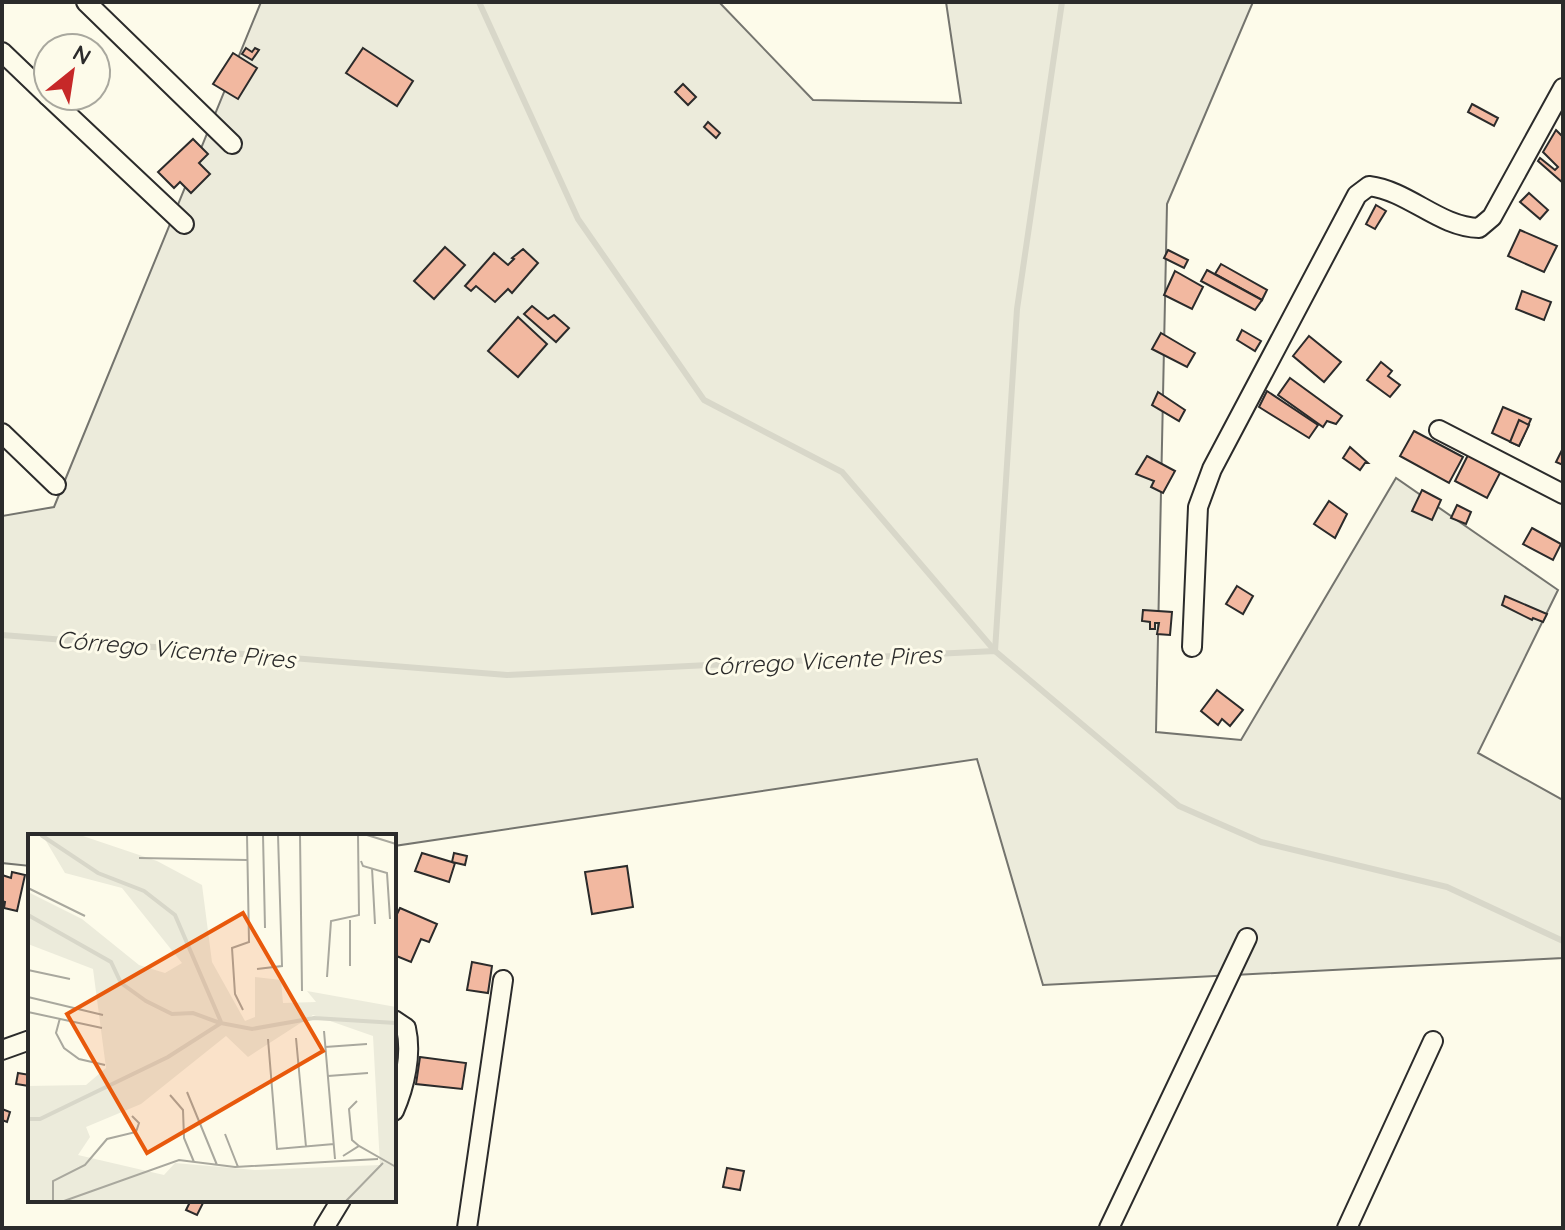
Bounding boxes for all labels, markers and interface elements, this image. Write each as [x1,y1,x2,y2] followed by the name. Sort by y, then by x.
[32,32,112,112] north arrow
[68,39,96,71] text: N
[56,624,298,675] water label: Córrego Vicente Pires
[702,639,944,681] water label: Córrego Vicente Pires
[28,834,396,1202] inset map

